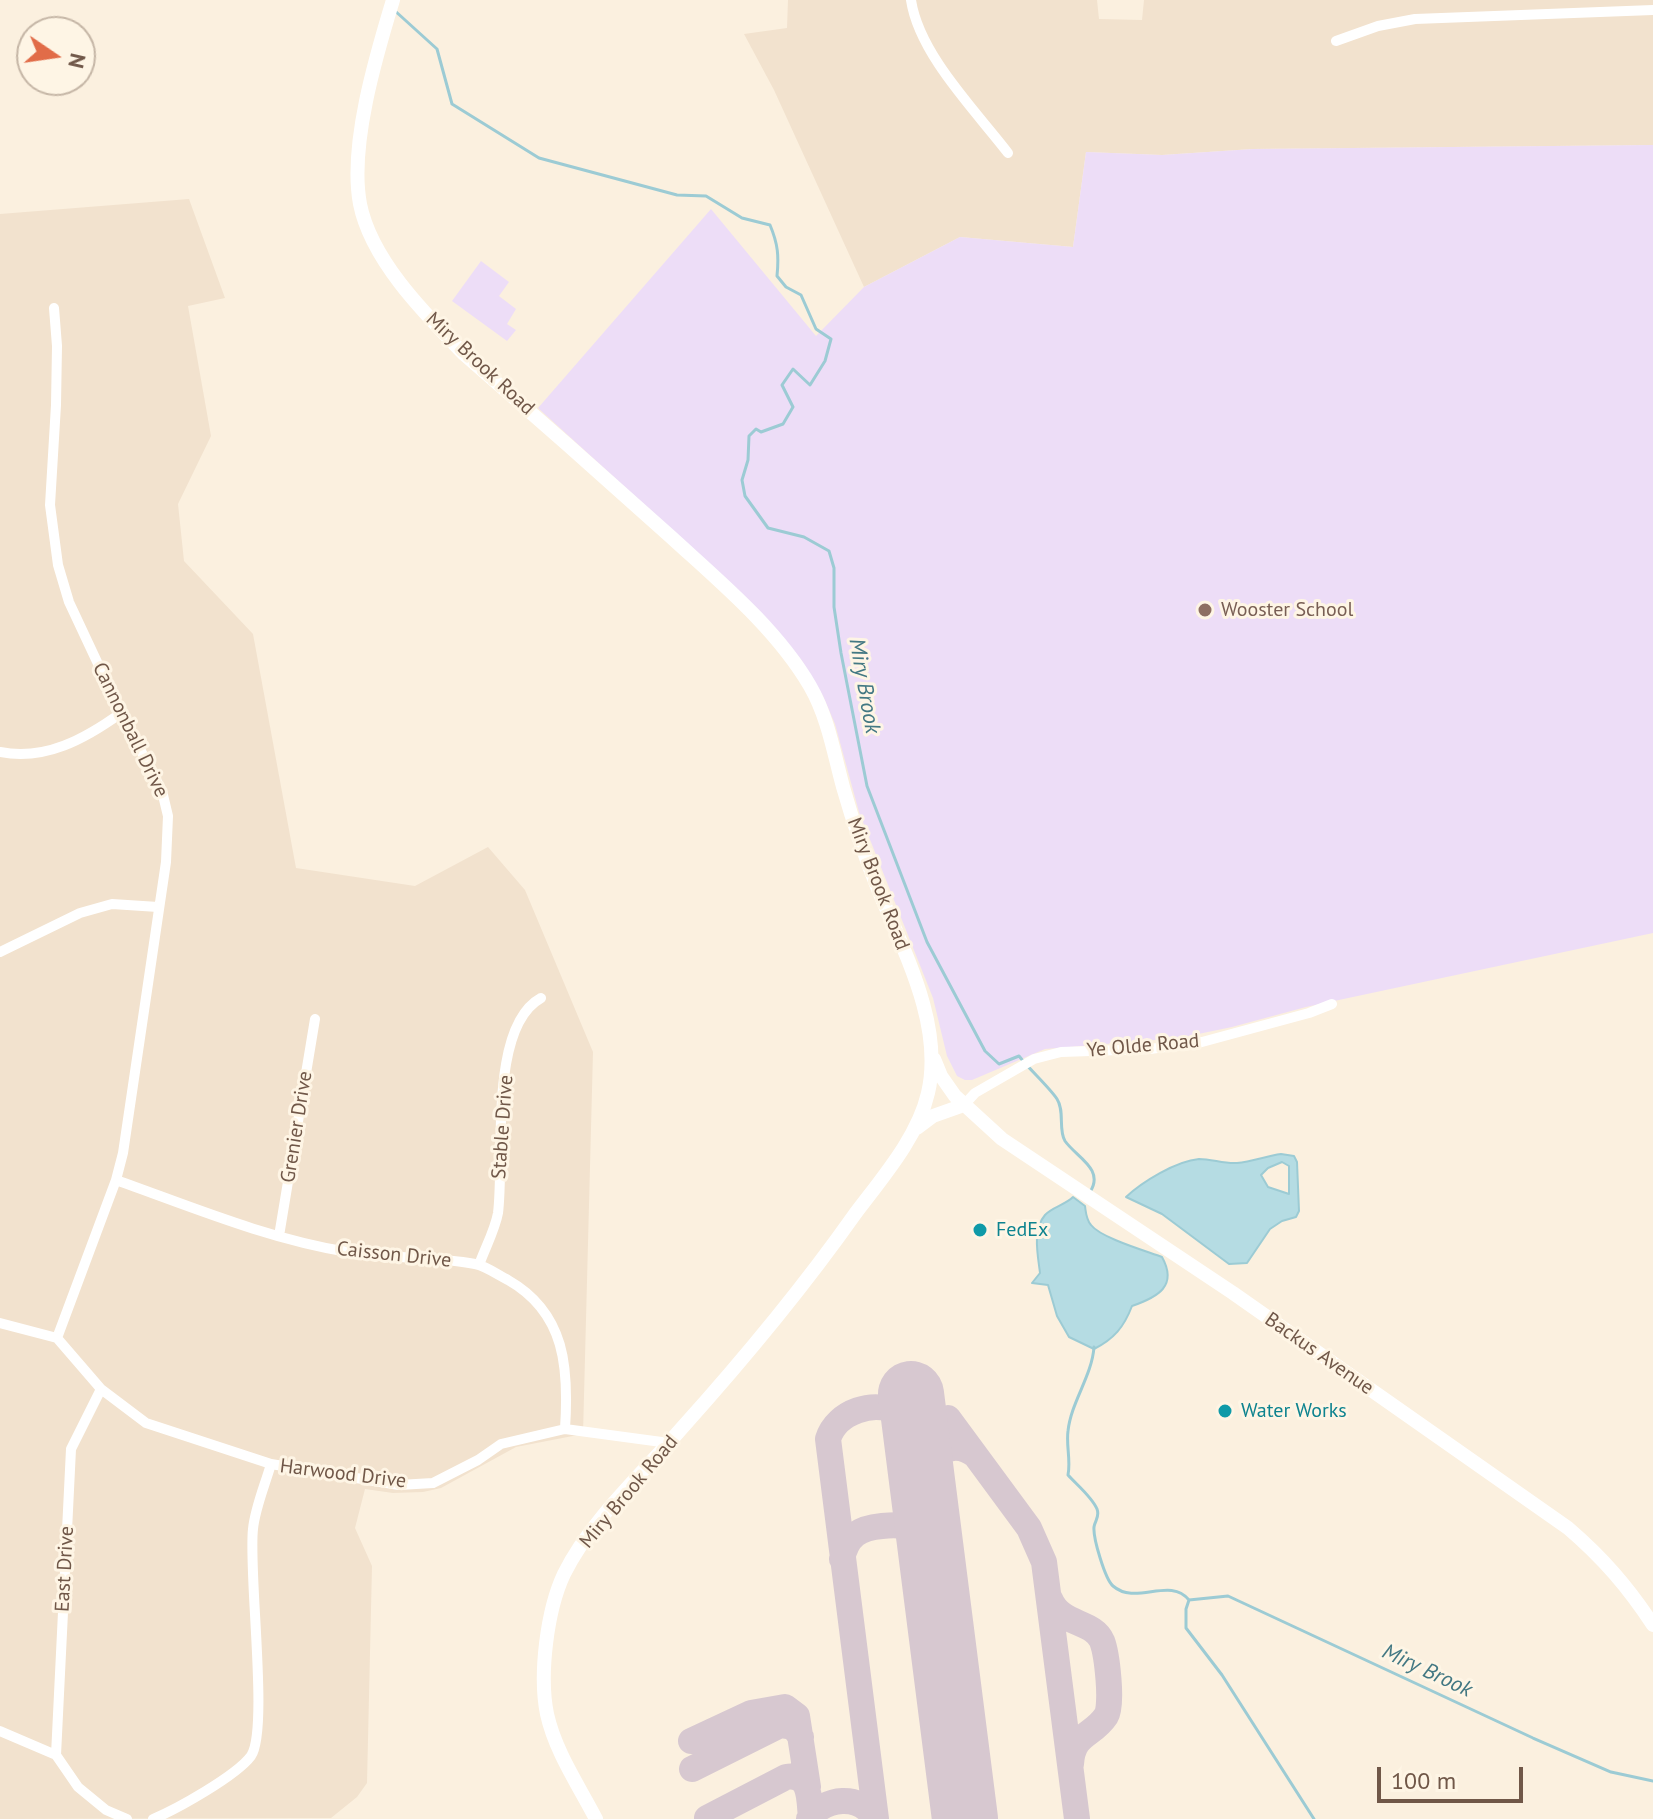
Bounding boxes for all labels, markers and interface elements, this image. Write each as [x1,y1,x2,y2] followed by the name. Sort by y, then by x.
[16,16,96,96] north arrow
[62,51,93,71] text: N
[421,308,539,420] street label: Miry Brook Road
[1221,598,1353,622] place label: Wooster School
[1196,601,1214,619] marker: Wooster School
[843,636,885,736] water label: Miry Brook
[87,659,173,801] street label: Cannonball Drive
[842,814,914,954] street label: Miry Brook Road
[1086,1029,1200,1063] street label: Ye Olde Road
[276,1070,318,1184] street label: Grenier Drive
[487,1074,519,1180] street label: Stable Drive
[996,1218,1048,1242] place label: FedEx
[971,1221,989,1239] marker: FedEx
[336,1237,452,1273] street label: Caisson Drive
[1260,1308,1378,1400] street label: Backus Avenue
[1241,1399,1347,1423] place label: Water Works
[1216,1402,1234,1420] marker: Water Works
[575,1431,683,1553] street label: Miry Brook Road
[279,1454,407,1494] street label: Harwood Drive
[51,1525,79,1613] street label: East Drive
[1378,1639,1476,1703] water label: Miry Brook
[1381,1751,1527,1801] scale bar
[1391,1765,1456,1796] text: 100 m

